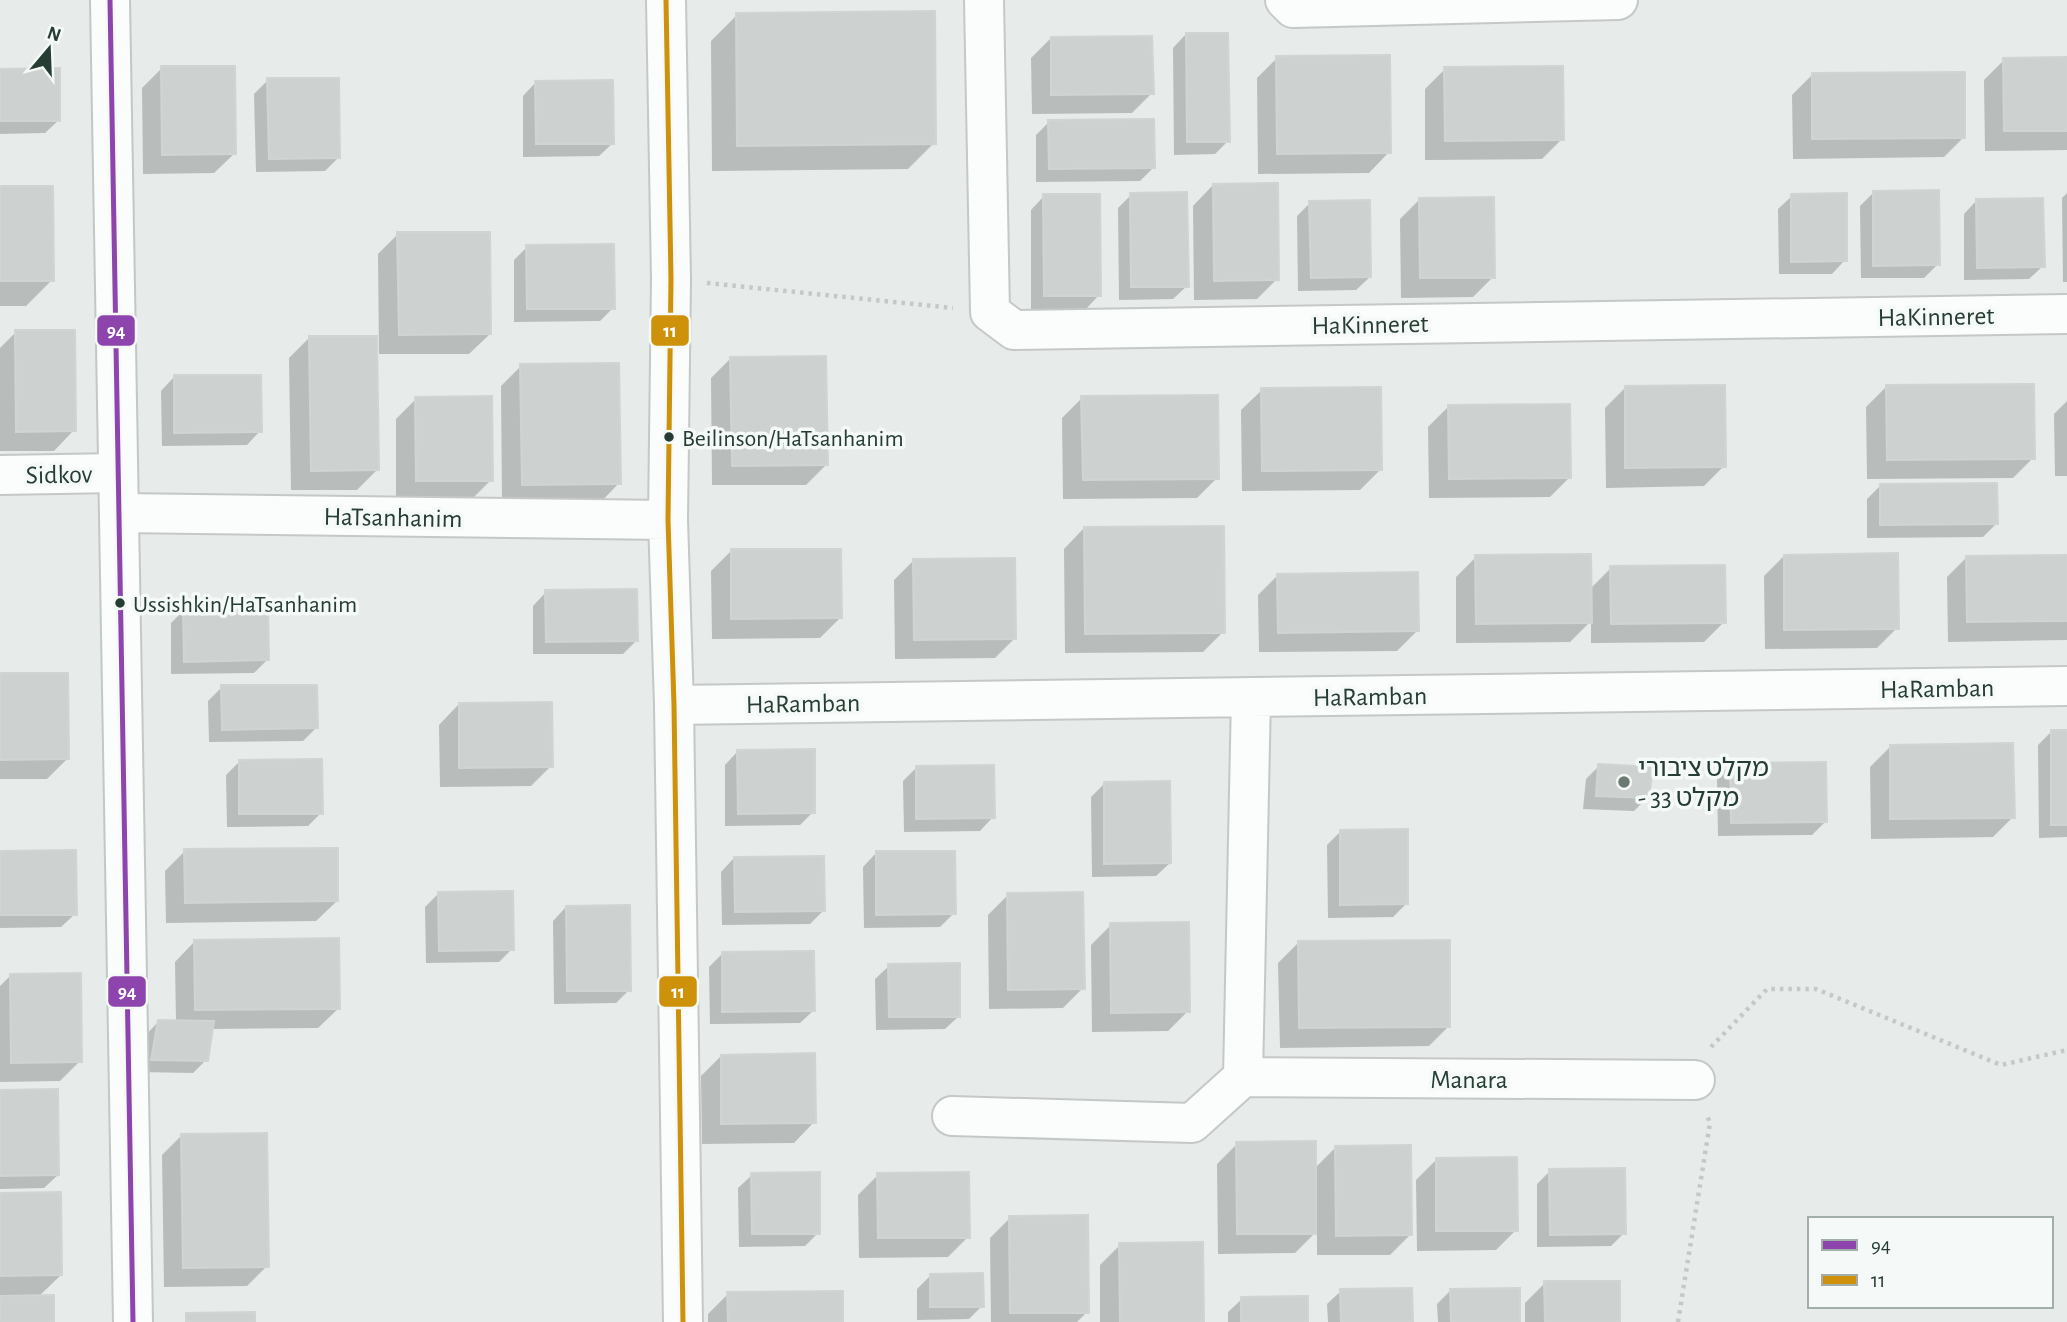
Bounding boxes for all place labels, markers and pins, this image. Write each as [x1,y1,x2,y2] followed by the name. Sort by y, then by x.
[682,427,904,451] place label: Beilinson/HaTsanhanim
[662,430,676,444] marker: Beilinson/HaTsanhanim
[133,593,357,617] place label: Ussishkin/HaTsanhanim
[113,596,127,610] marker: Ussishkin/HaTsanhanim
[1638,755,1769,811] place label: מקלט ציבורי - מקלט 33
[1616,774,1632,790] marker: מקלט ציבורי - מקלט 33

